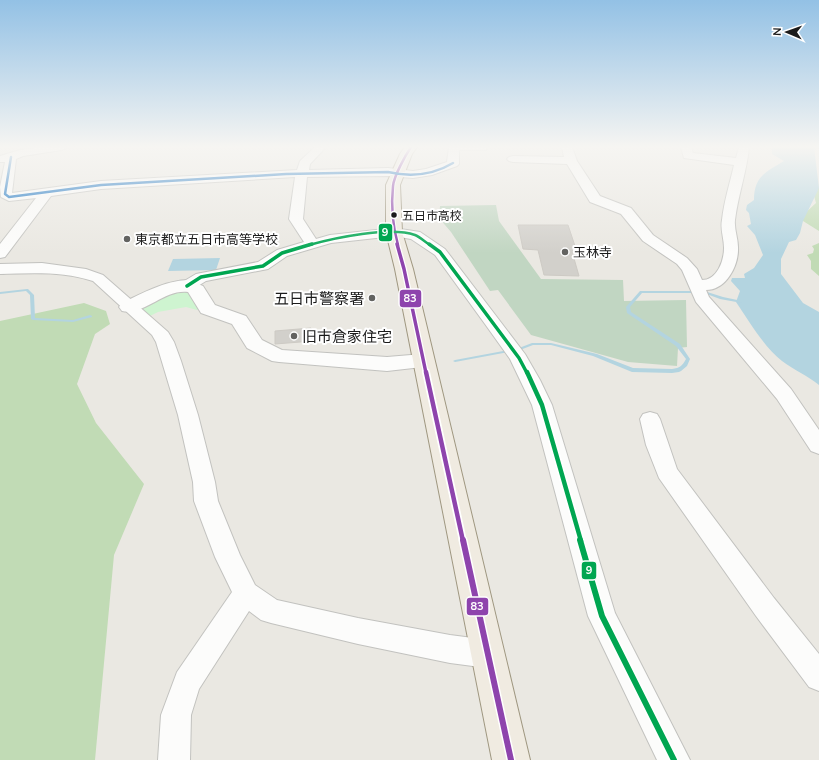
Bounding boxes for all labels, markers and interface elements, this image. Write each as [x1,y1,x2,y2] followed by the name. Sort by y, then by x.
[767,12,807,52] north arrow
[770,27,784,36] text: N
[402,208,462,223] place label: 五日市高校
[389,210,399,220] marker: 五日市高校
[378,223,393,242] line badge: 9
[382,225,389,239] text: 9
[135,231,278,247] place label: 東京都立五日市高等学校
[122,234,132,244] marker: 東京都立五日市高等学校
[573,244,612,260] place label: 玉林寺
[560,247,570,257] marker: 玉林寺
[274,289,364,308] place label: 五日市警察署
[399,289,422,308] line badge: 83
[403,291,417,305] text: 83
[367,293,377,303] marker: 五日市警察署
[302,327,392,346] place label: 旧市倉家住宅
[289,331,299,341] marker: 旧市倉家住宅
[581,561,597,580] line badge: 9
[586,563,593,577] text: 9
[466,597,489,616] line badge: 83
[470,599,484,613] text: 83

